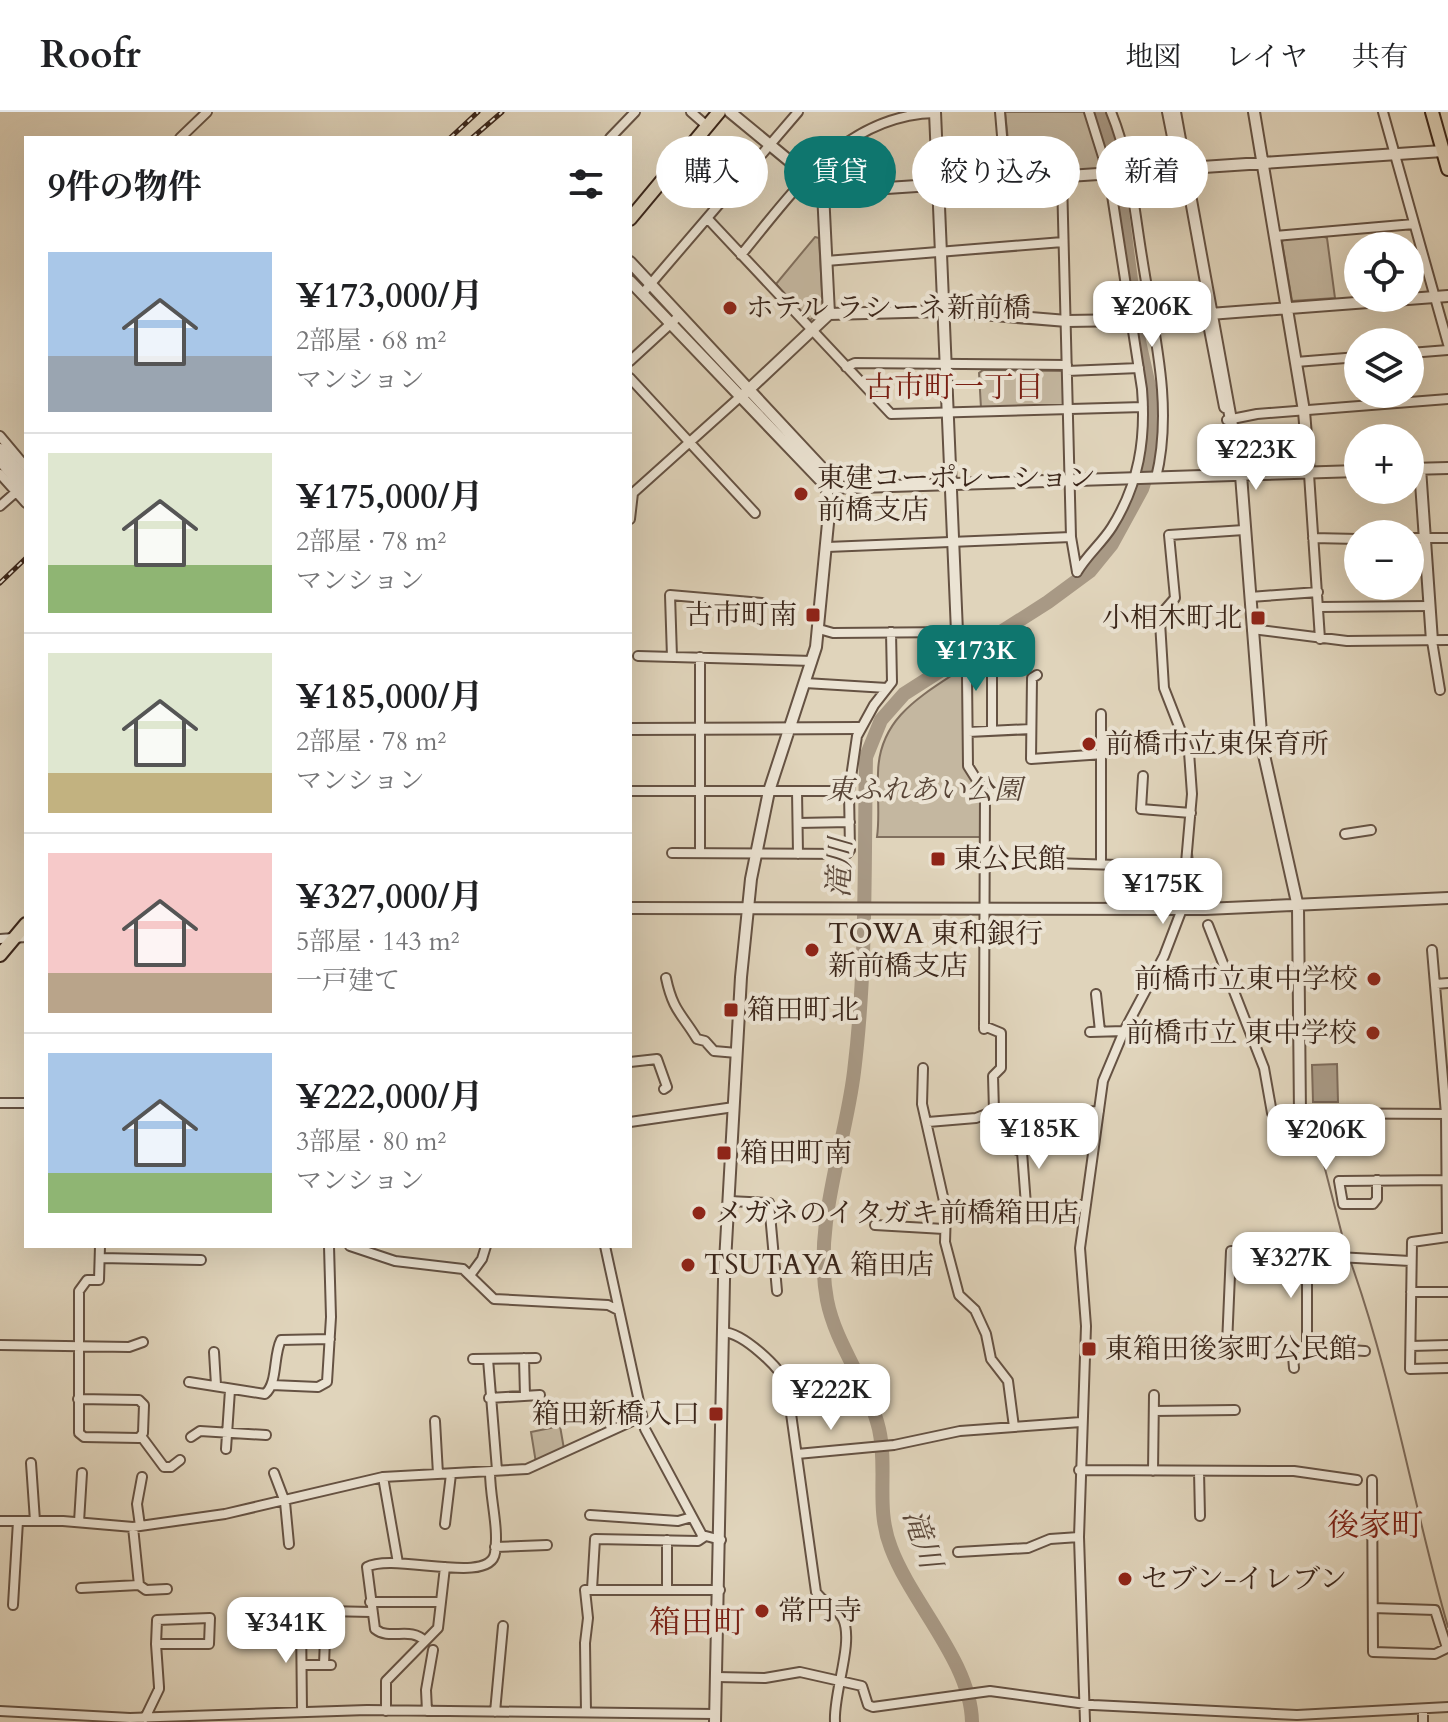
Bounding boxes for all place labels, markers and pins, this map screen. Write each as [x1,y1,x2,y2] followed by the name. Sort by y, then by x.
[1096,281,1208,349] pin: ¥206K
[746,289,1031,327] place label: ホテル ラシーネ新前橋
[721,299,739,317] marker: ホテル ラシーネ新前橋
[1200,424,1312,492] pin: ¥223K
[817,459,1096,529] place label: 東建コーポレーション 前橋支店
[792,485,810,503] marker: 東建コーポレーション 前橋支店
[685,596,797,634] place label: 古市町南
[1102,599,1242,637] place label: 小相木町北
[804,606,822,624] marker: 古市町南
[1249,609,1267,627] marker: 小相木町北
[920,625,1032,693] pin: ¥173K
[1105,725,1329,763] place label: 前橋市立東保育所
[1080,735,1098,753] marker: 前橋市立東保育所
[954,840,1066,878] place label: 東公民館
[929,850,947,868] marker: 東公民館
[1107,858,1219,926] pin: ¥175K
[828,915,1043,985] place label: TOWA 東和銀行 新前橋支店
[803,941,821,959] marker: TOWA 東和銀行 新前橋支店
[1134,960,1358,998] place label: 前橋市立東中学校
[1365,970,1383,988] marker: 前橋市立東中学校
[747,991,859,1029] place label: 箱田町北
[722,1001,740,1019] marker: 箱田町北
[1125,1014,1357,1052] place label: 前橋市立 東中学校
[1364,1024,1382,1042] marker: 前橋市立 東中学校
[983,1103,1095,1171] pin: ¥185K
[1270,1104,1382,1172] pin: ¥206K
[740,1134,852,1172] place label: 箱田町南
[715,1144,733,1162] marker: 箱田町南
[715,1194,1079,1232] place label: メガネのイタガキ前橋箱田店
[690,1204,708,1222] marker: メガネのイタガキ前橋箱田店
[1235,1232,1347,1300] pin: ¥327K
[704,1246,934,1284] place label: TSUTAYA 箱田店
[679,1256,697,1274] marker: TSUTAYA 箱田店
[1105,1330,1357,1368] place label: 東箱田後家町公民館
[1080,1340,1098,1358] marker: 東箱田後家町公民館
[775,1364,887,1432] pin: ¥222K
[532,1395,700,1433] place label: 箱田新橋入口
[707,1405,725,1423] marker: 箱田新橋入口
[1141,1560,1347,1598] place label: セブン-イレブン
[1116,1570,1134,1588] marker: セブン-イレブン
[778,1592,862,1630] place label: 常円寺
[230,1597,342,1665] pin: ¥341K
[753,1602,771,1620] marker: 常円寺

